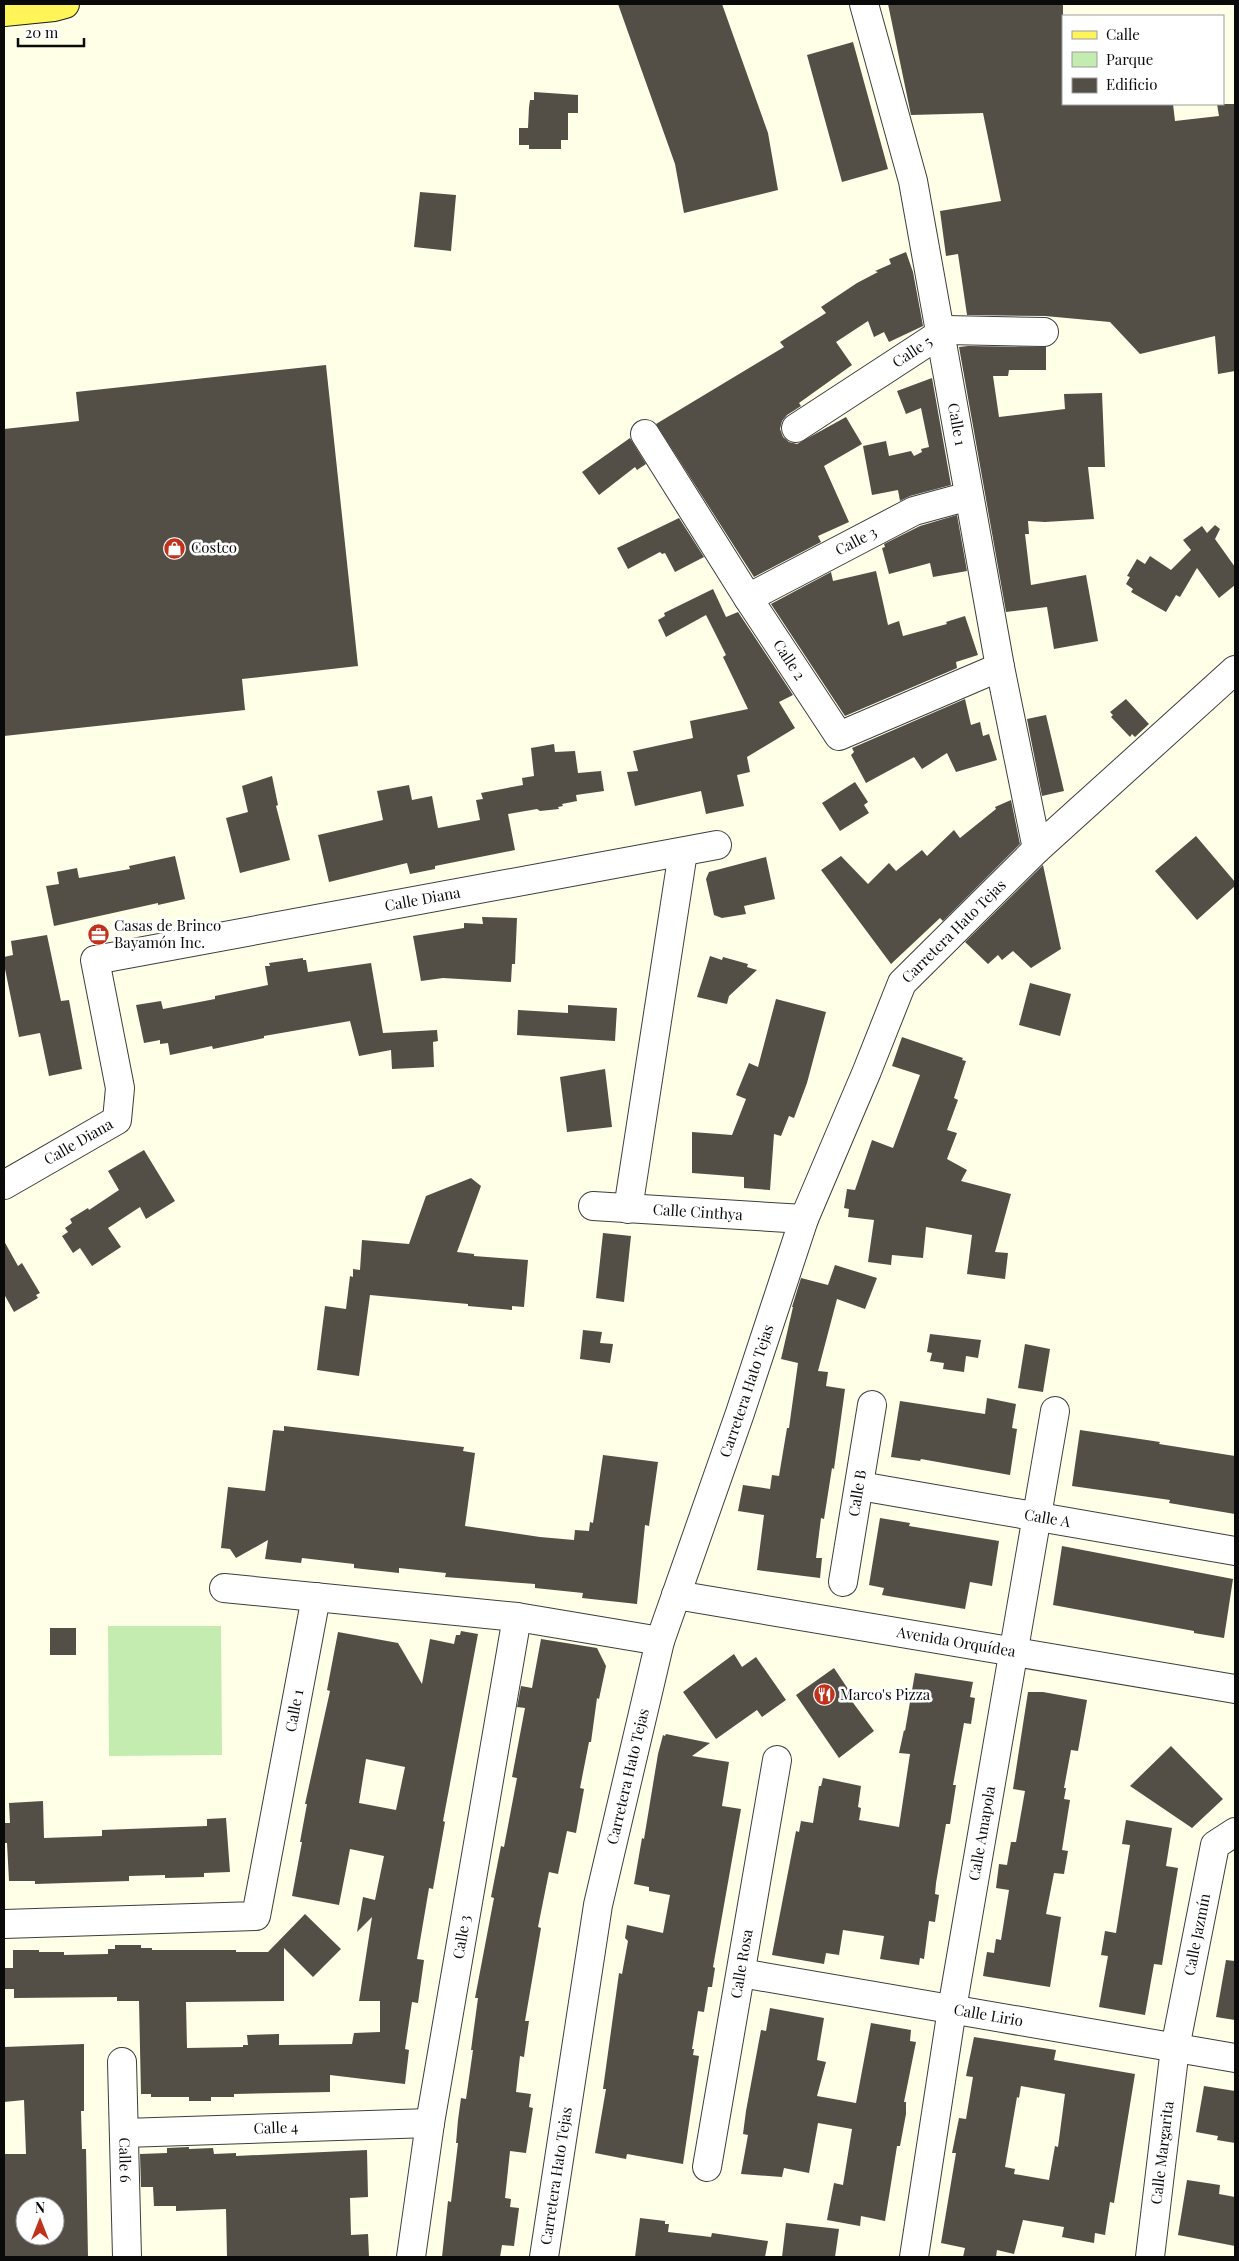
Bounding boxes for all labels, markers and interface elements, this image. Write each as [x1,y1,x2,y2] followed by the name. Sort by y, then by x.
[18,15,84,47] scale bar
[1062,15,1224,105] legend
[25,22,59,42] text: 20 m
[1106,24,1140,44] text: Calle
[1106,49,1153,69] text: Parque
[1106,74,1157,94] text: Edificio
[888,331,936,371] street label: Calle 5
[944,401,971,448] street label: Calle 1
[831,521,880,560] street label: Calle 3
[163,536,187,560] shop icon: Costco
[191,537,237,557] place label: Costco
[769,635,810,684] street label: Calle 2
[897,875,1010,987] street label: Carretera Hato Tejas
[383,882,462,915] street label: Calle Diana
[114,915,221,952] place label: Casas de Brinco Bayamón Inc.
[86,923,110,947] office icon: Casas de Brinco Bayamón Inc.
[40,1113,117,1169] street label: Calle Diana
[652,1199,744,1224] street label: Calle Cinthya
[714,1321,778,1460] street label: Carretera Hato Tejas
[843,1468,870,1518] street label: Calle B
[1023,1504,1073,1531] street label: Calle A
[894,1621,1018,1661] street label: Avenida Orquídea
[812,1683,836,1707] restaurant icon: Marco's Pizza
[840,1684,931,1704] place label: Marco's Pizza
[280,1687,308,1734] street label: Calle 1
[602,1706,653,1846] street label: Carretera Hato Tejas
[963,1784,999,1882] street label: Calle Amapola
[1178,1892,1214,1977] street label: Calle Jazmín
[447,1913,475,1960] street label: Calle 3
[725,1927,757,2000] street label: Calle Rosa
[952,1999,1025,2030] street label: Calle Lirio
[1145,2099,1178,2205] street label: Calle Margarita
[535,2105,576,2246] street label: Carretera Hato Tejas
[253,2116,299,2138] street label: Calle 4
[115,2137,136,2183] street label: Calle 6
[15,2196,65,2246] north arrow
[35,2198,45,2217] text: N

